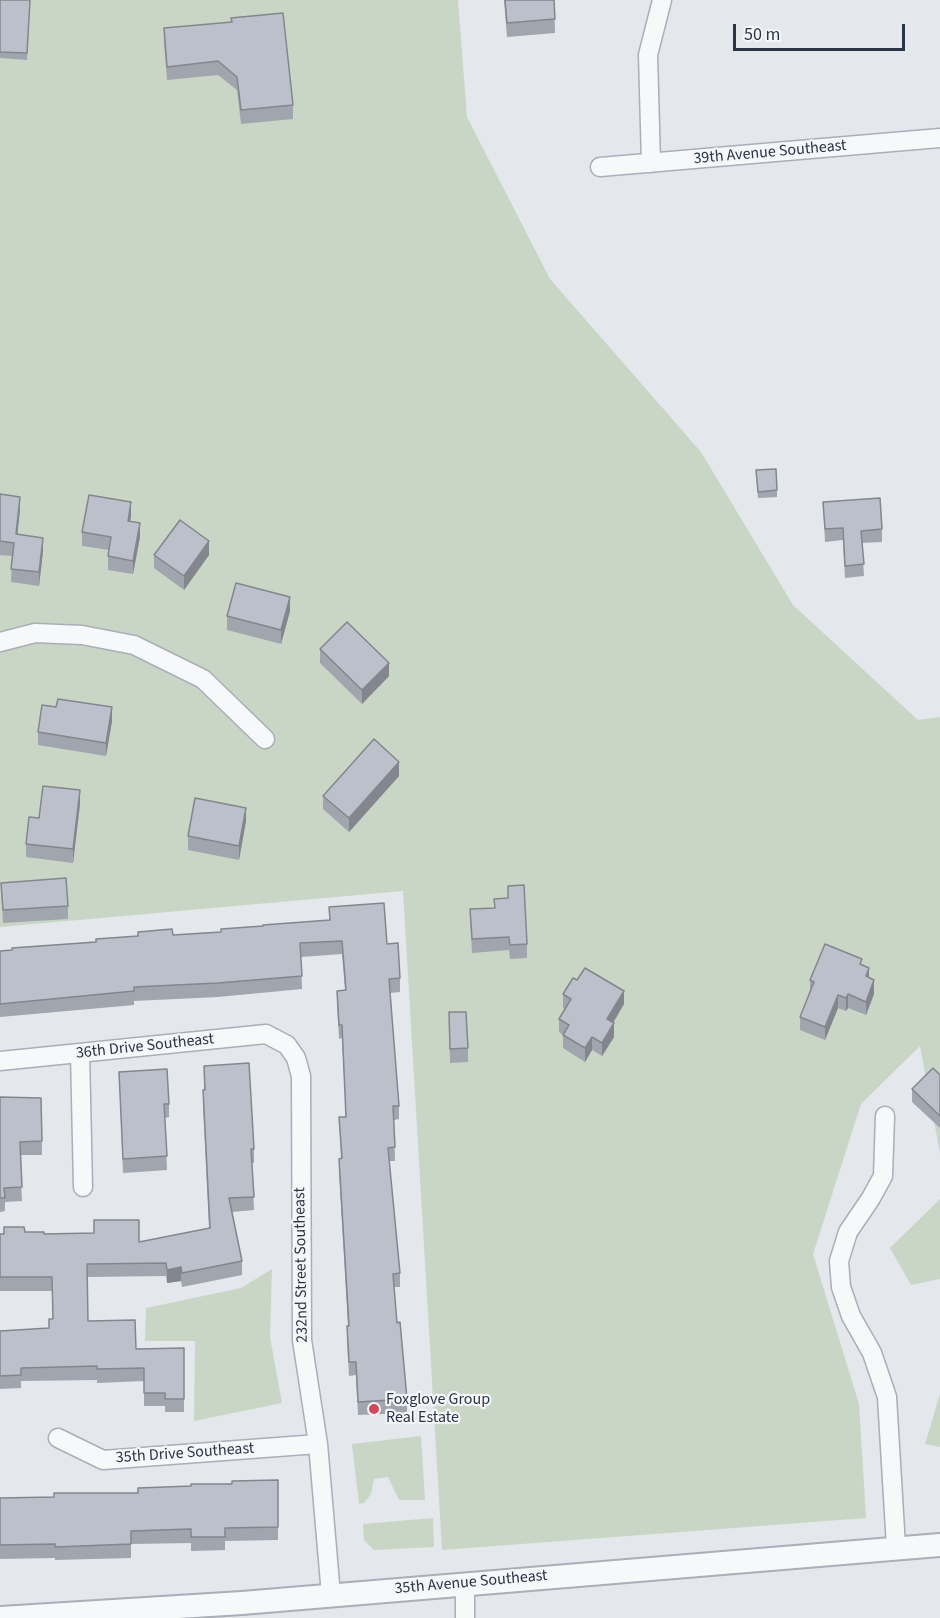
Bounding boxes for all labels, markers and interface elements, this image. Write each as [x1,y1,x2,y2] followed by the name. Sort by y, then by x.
[736,12,908,50] scale bar
[744,22,780,47] text: 50 m
[693,137,847,169] street label: 39th Avenue Southeast
[75,1030,215,1064] street label: 36th Drive Southeast
[291,1187,313,1343] street label: 232nd Street Southeast
[386,1390,490,1428] place label: Foxglove Group Real Estate
[367,1402,381,1416] marker: Foxglove Group Real Estate
[115,1440,255,1468] street label: 35th Drive Southeast
[394,1567,548,1599] street label: 35th Avenue Southeast

